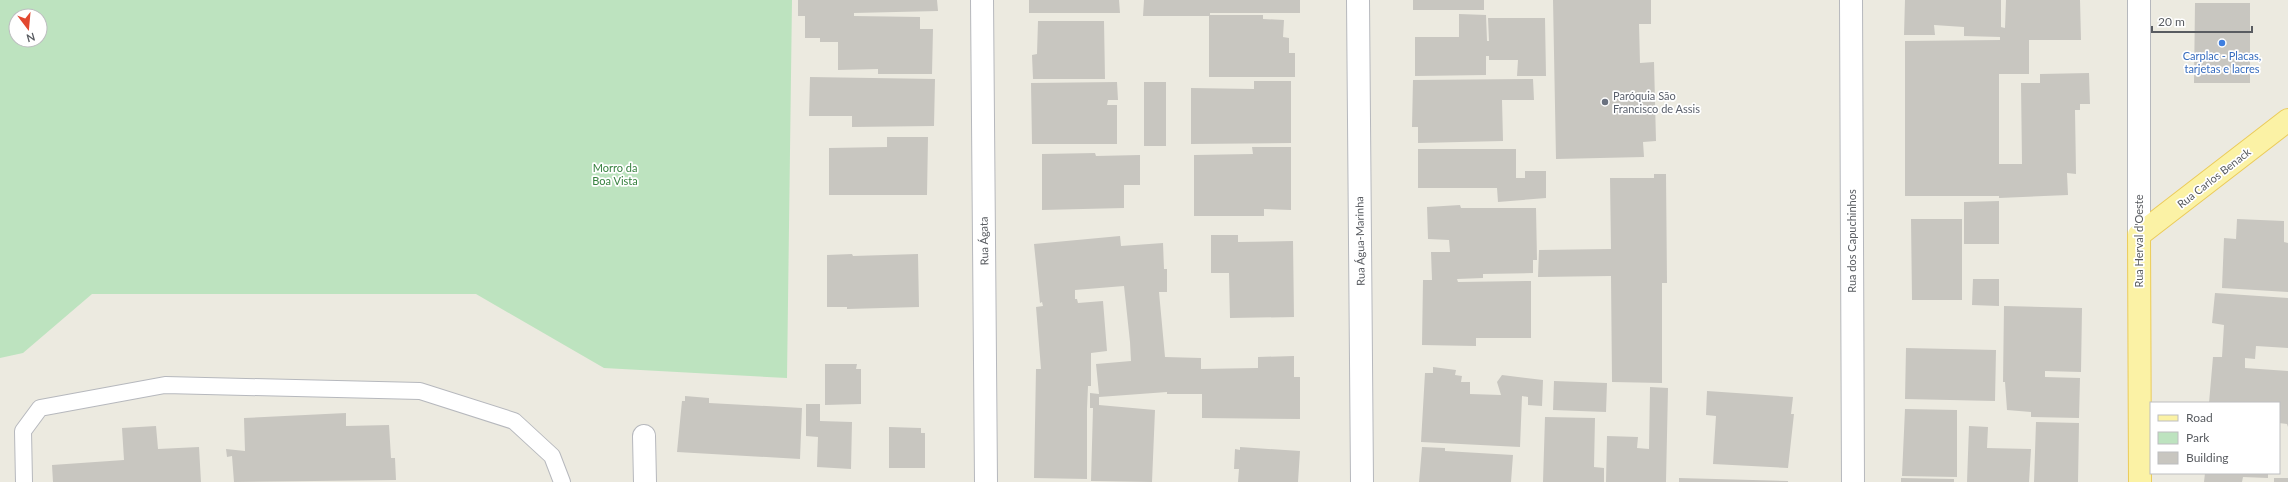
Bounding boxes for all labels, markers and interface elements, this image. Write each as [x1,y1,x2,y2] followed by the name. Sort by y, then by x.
[8,8,48,48] north arrow
[2152,8,2252,34] scale bar
[2158,14,2185,29] text: 20 m
[25,31,37,46] text: N
[2217,38,2227,48] marker: Carplac - Placas, tarjetas e lacres
[2183,49,2261,75] place label: Carplac - Placas, tarjetas e lacres
[1613,89,1700,115] place label: Paróquia São Francisco de Assis
[1600,97,1610,107] marker: Paróquia São Francisco de Assis
[2174,145,2253,210] street label: Rua Carlos Benack
[592,161,638,187] park label: Morro da Boa Vista
[1845,189,1858,293] street label: Rua dos Capuchinhos
[2132,194,2145,288] street label: Rua Herval d'Oeste
[1352,196,1367,286] street label: Rua Água-Marinha
[977,217,990,265] street label: Rua Ágata
[2150,402,2280,474] legend
[2186,410,2213,425] text: Road
[2186,430,2210,445] text: Park
[2186,450,2229,465] text: Building

